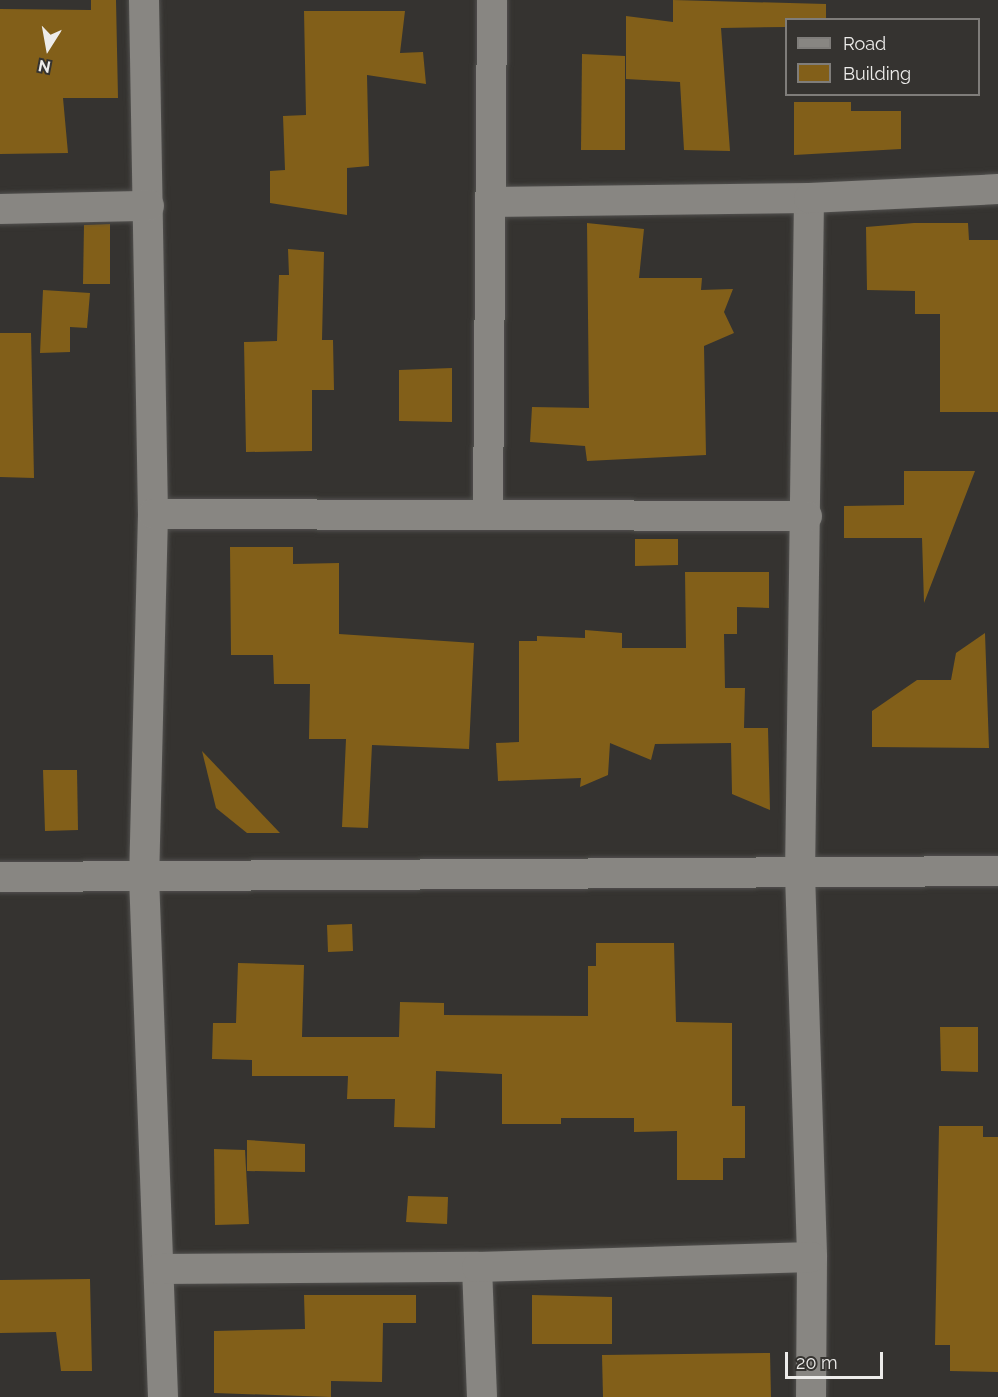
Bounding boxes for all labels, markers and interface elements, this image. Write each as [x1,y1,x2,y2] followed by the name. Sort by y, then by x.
[18,18,78,78] north arrow
[785,18,980,96] legend
[843,33,886,54] text: Road
[37,56,52,77] text: N
[843,63,911,84] text: Building
[788,1340,886,1378] scale bar
[796,1352,838,1373] text: 20 m

